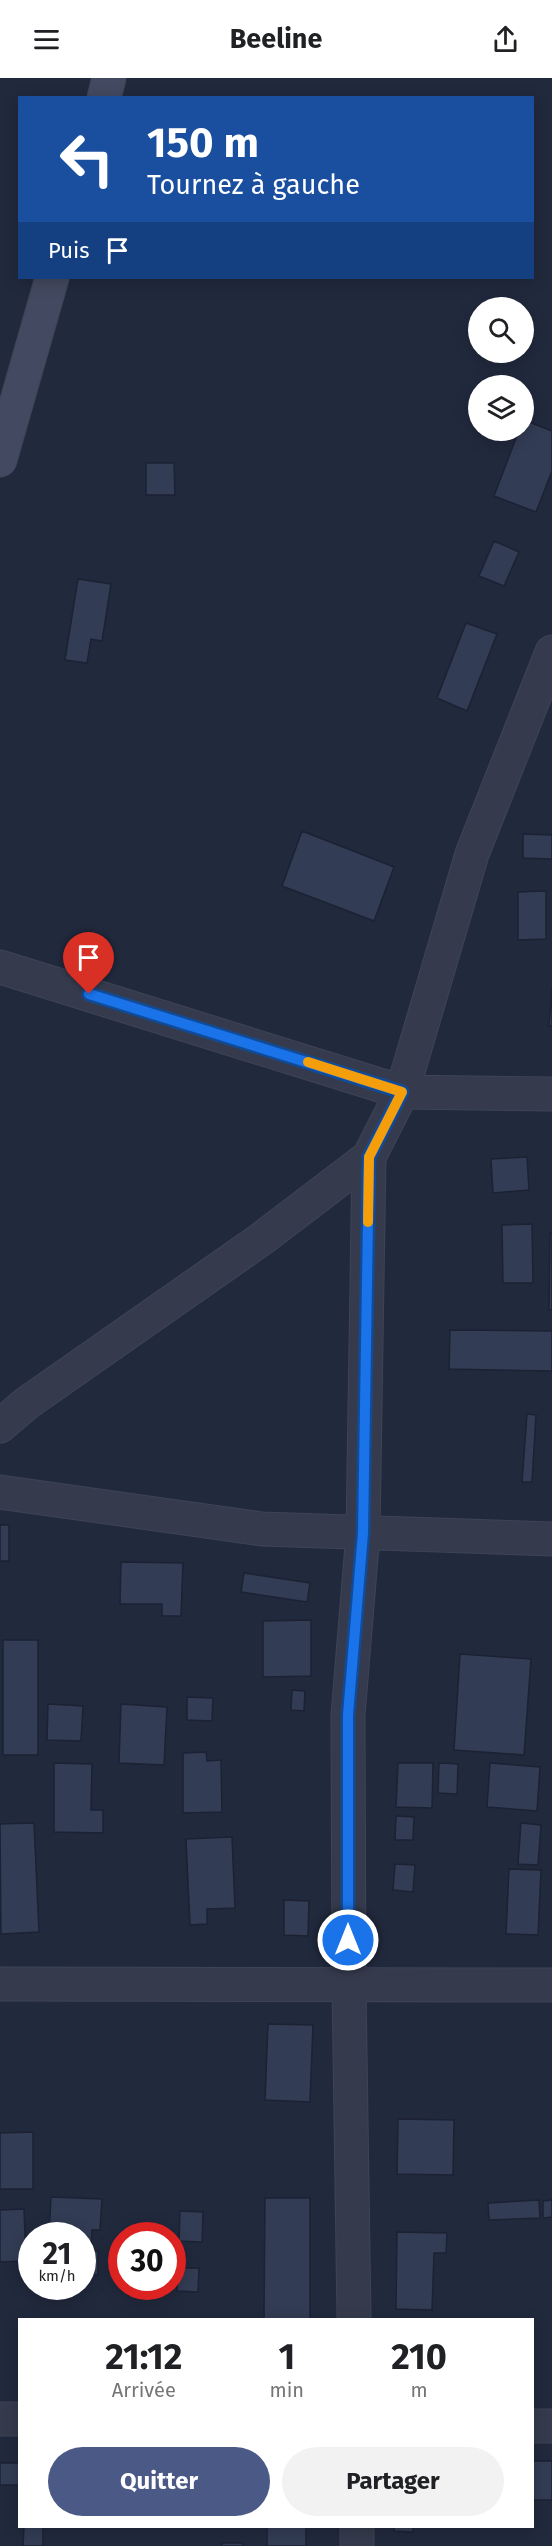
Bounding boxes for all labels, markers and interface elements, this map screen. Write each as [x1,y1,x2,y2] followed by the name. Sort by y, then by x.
[30,23,63,56] icon: menu
[230,23,322,55] text: Beeline
[489,23,522,56] icon: share
[147,118,259,168] text: 150 m
[48,120,126,198] icon: left
[147,169,360,201] text: Tournez à gauche
[101,234,134,267] icon: arrive
[48,237,89,264] text: Puis
[468,297,534,441] map controls
[468,297,534,363] button: search
[468,375,534,441] button: layers
[63,932,114,994] pin
[72,941,105,974] icon: arrive
[316,1908,380,1972] position arrow
[108,2222,186,2300] speed limit sign: 30
[43,2236,71,2272] text: 21
[38,2267,76,2285] text: km/h
[105,2335,182,2379] text: 21:12
[278,2335,295,2379] text: 1
[391,2335,447,2379] text: 210
[112,2378,176,2402] text: Arrivée
[270,2378,304,2402] text: min
[410,2378,428,2402] text: m
[48,2447,270,2516] button: Quitter
[282,2447,504,2516] button: Partager

